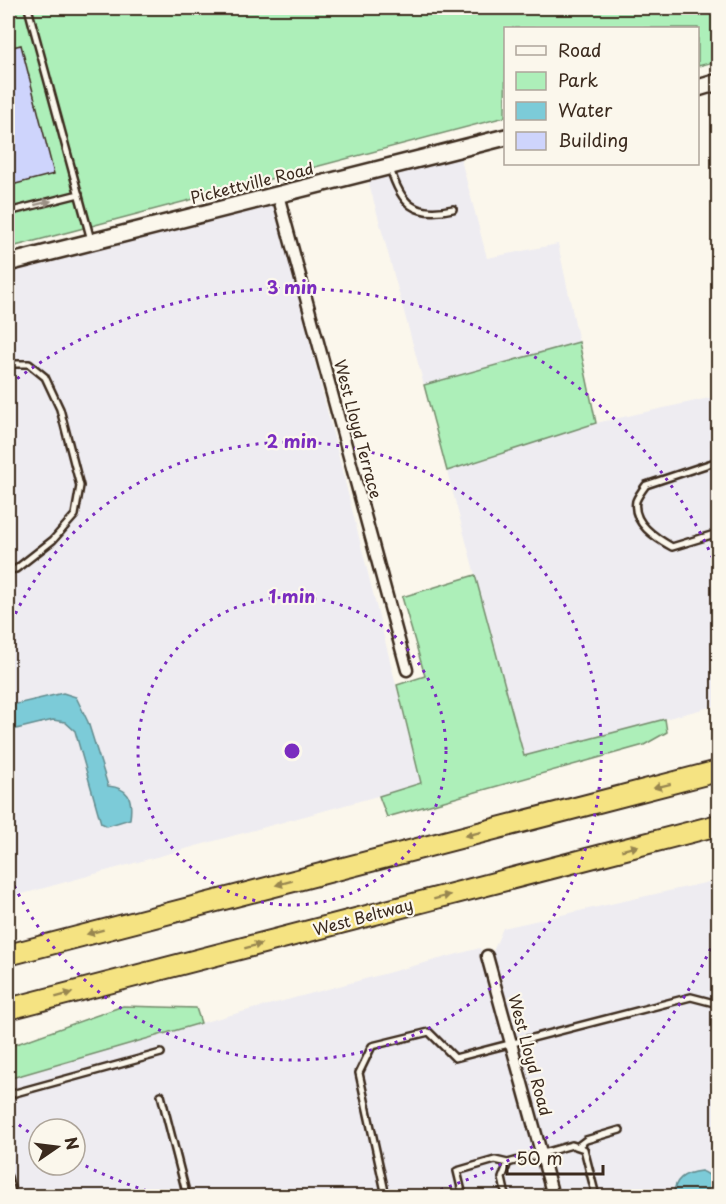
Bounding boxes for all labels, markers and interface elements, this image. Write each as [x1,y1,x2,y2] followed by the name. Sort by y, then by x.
[504,27,699,165] legend
[558,36,602,63] text: Road
[558,66,598,93] text: Park
[558,96,613,123] text: Water
[558,126,628,153] text: Building
[188,155,316,209] street label: Pickettville Road
[34,197,52,207] one-way arrow
[267,273,317,300] text: 3 min
[329,357,389,501] street label: West Lloyd Terrace
[267,427,317,454] text: 2 min
[269,582,315,609] text: 1 min
[282,741,302,761] centre of rings
[653,782,671,791] one-way arrow
[464,830,482,840] one-way arrow
[621,842,640,852] one-way arrow
[275,879,293,889] one-way arrow
[310,891,415,941] street label: West Beltway
[433,891,451,901] one-way arrow
[86,928,104,937] one-way arrow
[244,940,262,950] one-way arrow
[55,989,73,999] one-way arrow
[503,991,559,1118] street label: West Lloyd Road
[27,1117,87,1177] north arrow
[59,1134,86,1152] text: N
[507,1138,603,1176] scale bar
[516,1144,563,1171] text: 50 m

